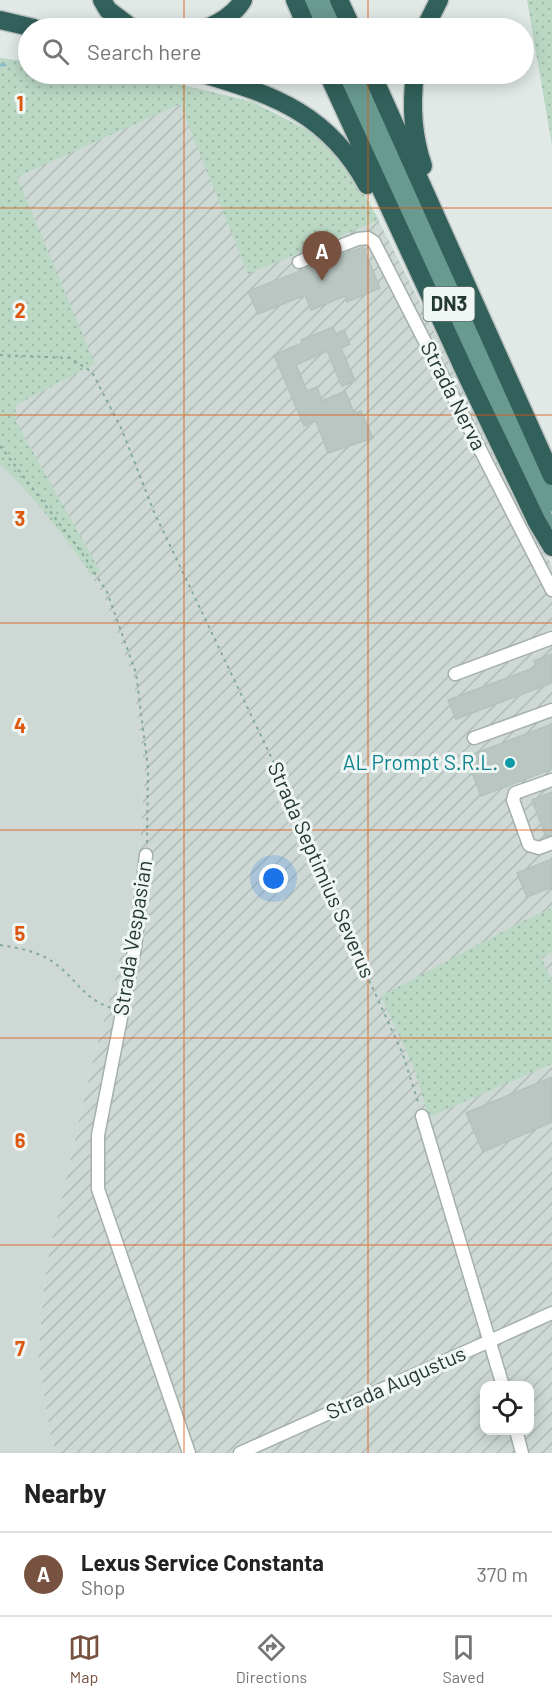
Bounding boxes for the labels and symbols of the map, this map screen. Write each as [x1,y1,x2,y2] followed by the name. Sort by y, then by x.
[16,91,24,115] text: 1
[302,232,342,281] pin: A
[424,287,474,321] road number: DN3
[14,298,26,322] text: 2
[416,337,492,454] street label: Strada Nerva
[15,506,25,530] text: 3
[14,713,26,737] text: 4
[343,749,498,774] place label: AL Prompt S.R.L.
[503,756,517,770] marker: AL Prompt S.R.L.
[263,757,381,981] street label: Strada Septimius Severus
[107,858,156,1017] street label: Strada Vespasian
[259,864,288,893] your location
[15,921,26,945] text: 5
[15,1128,26,1152] text: 6
[15,1336,25,1360] text: 7
[322,1340,469,1424] street label: Strada Augustus

